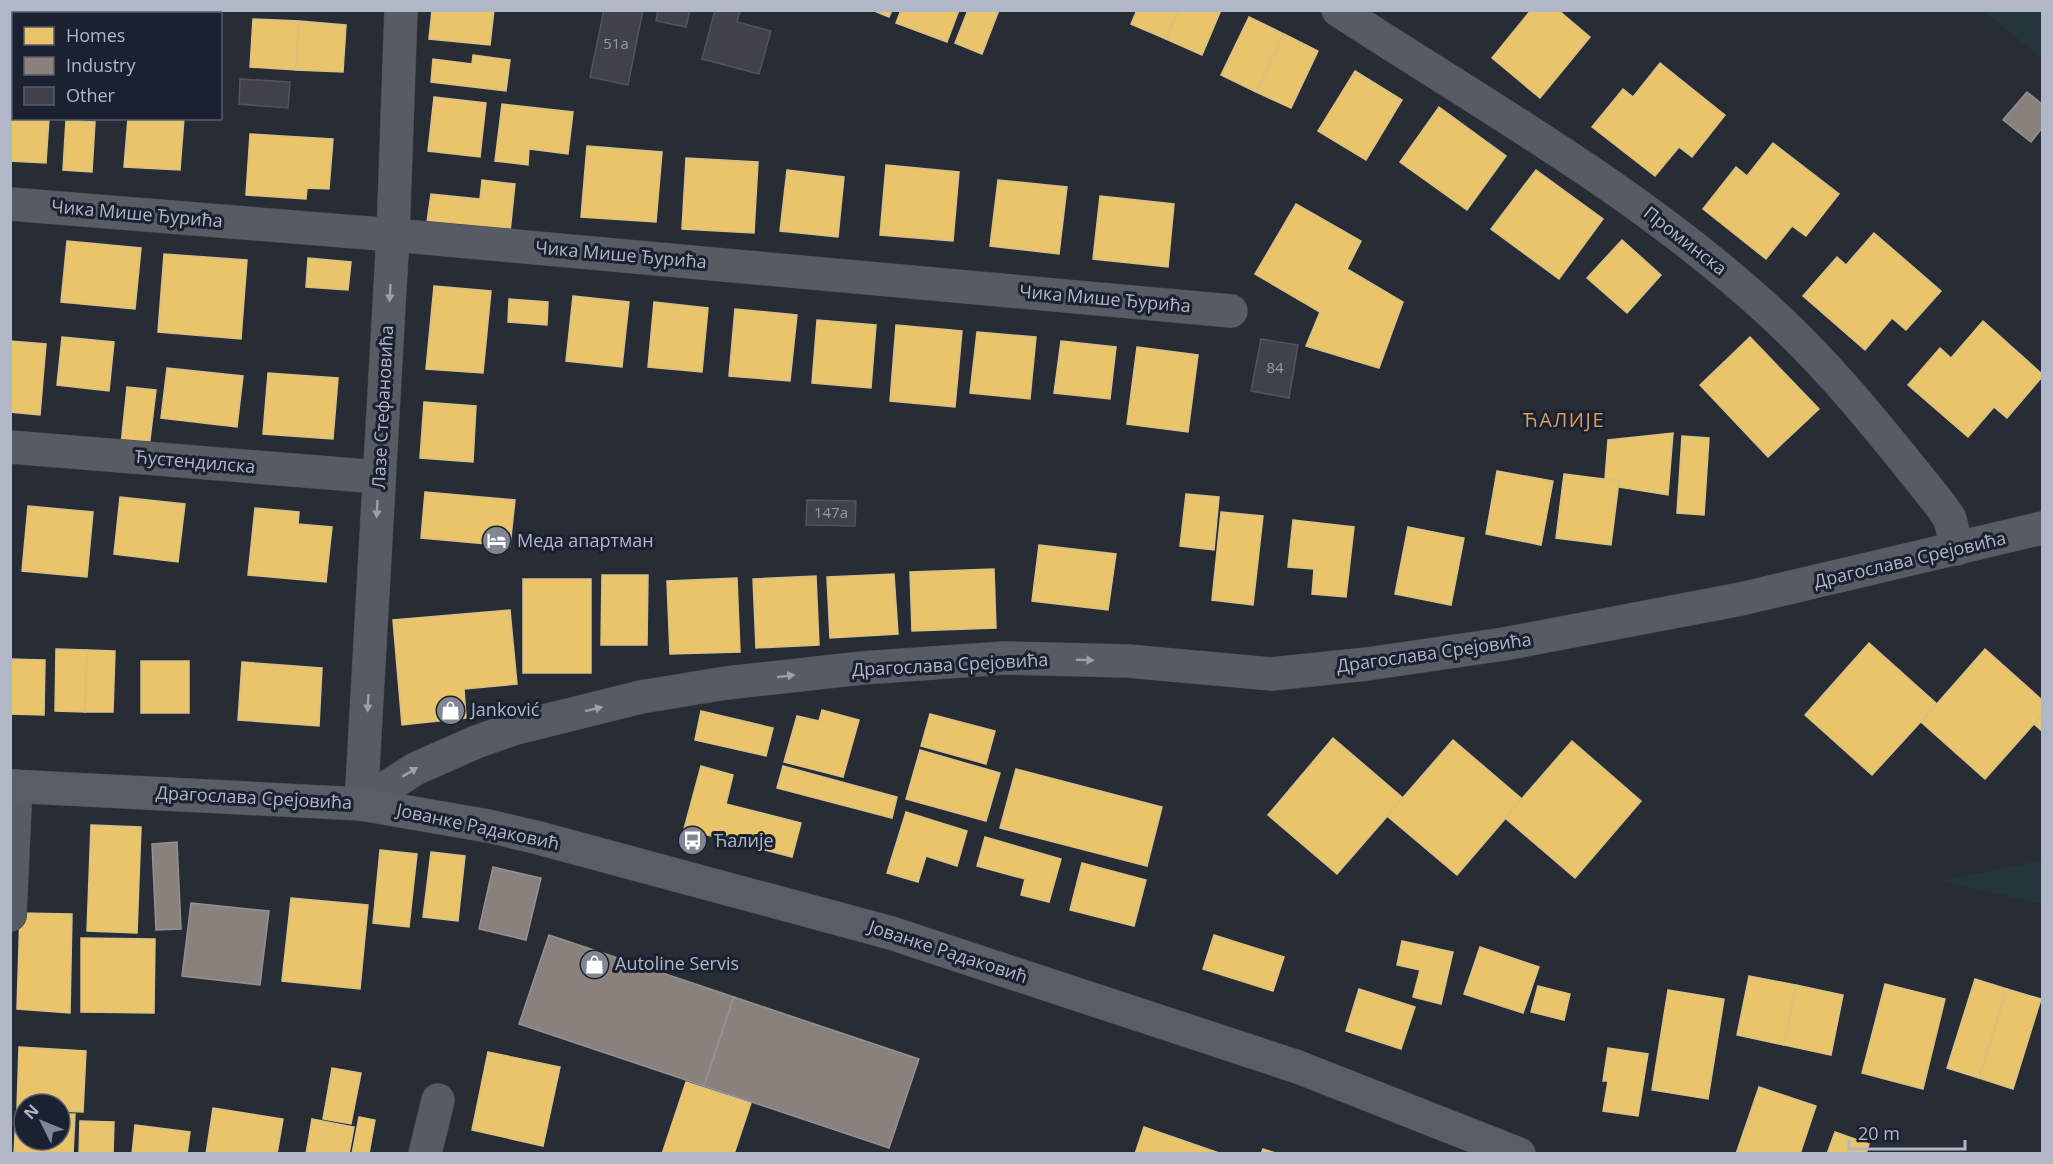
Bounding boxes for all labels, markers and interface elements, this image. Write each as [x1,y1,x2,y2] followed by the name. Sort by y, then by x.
[12,12,222,120] legend
[66,23,125,47] text: Homes
[603,33,629,53] house number: 51a
[66,53,136,77] text: Industry
[66,83,116,107] text: Other
[50,194,224,232] street label: Чика Мише Ђурића
[1639,200,1732,280] street label: Проминска
[534,235,708,273] street label: Чика Мише Ђурића
[1018,279,1192,317] street label: Чика Мише Ђурића
[385,283,394,302] one-way arrow
[366,324,398,489] street label: Лазе Стефановића
[1266,357,1284,377] house number: 84
[1523,406,1605,433] district label: ЋАЛИЈЕ
[134,444,256,478] street label: Ћустендилска
[373,499,382,518] one-way arrow
[814,502,848,522] house number: 147a
[480,525,512,557] hotel icon: Меда апартман
[1811,525,2008,593] street label: Драгослава Срејовића
[517,528,654,552] place label: Меда апартман
[1335,626,1533,678] street label: Драгослава Срејовића
[851,647,1049,681] street label: Драгослава Срејовића
[1076,655,1095,665] one-way arrow
[776,672,795,681] one-way arrow
[363,694,372,713] one-way arrow
[434,694,466,726] shop icon: Janković
[469,697,540,721] place label: Janković
[585,704,603,714] one-way arrow
[402,767,418,778] one-way arrow
[155,780,353,814] street label: Драгослава Срејовића
[393,797,562,855] street label: Јованке Радаковић
[677,825,709,857] bus stop icon: Ћалије
[714,828,774,852] place label: Ћалије
[864,913,1031,988] street label: Јованке Радаковић
[578,948,610,980] shop icon: Autoline Servis
[615,951,739,975] place label: Autoline Servis
[12,1092,72,1152] north arrow
[19,1100,44,1124] text: N
[1849,1113,1964,1151] scale bar
[1858,1121,1900,1145] text: 20 m

